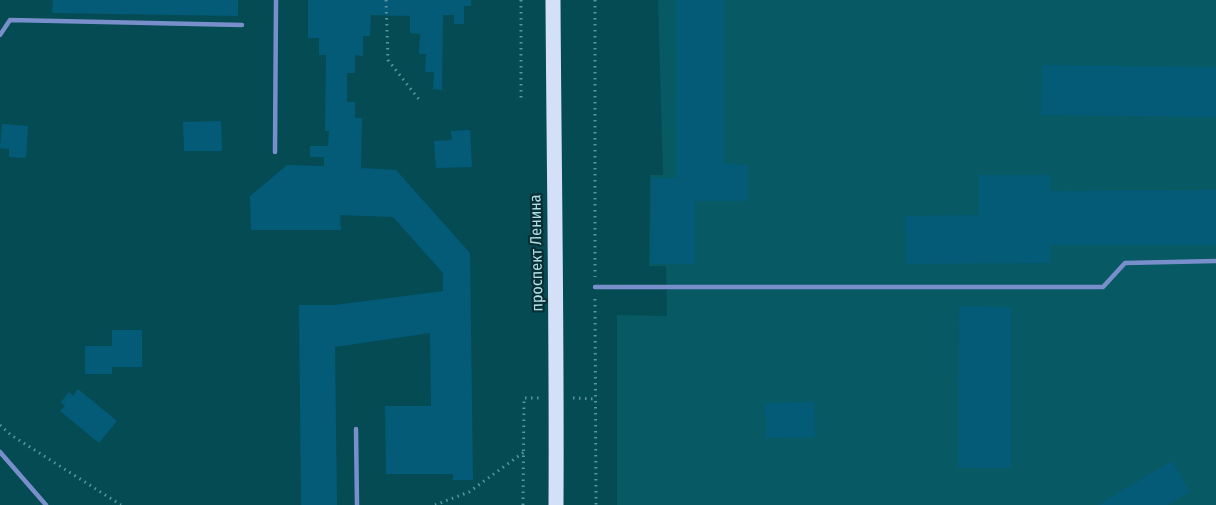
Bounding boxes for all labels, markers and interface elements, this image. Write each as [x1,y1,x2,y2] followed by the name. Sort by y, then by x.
[525,194,547,312] street label: проспект Ленина

